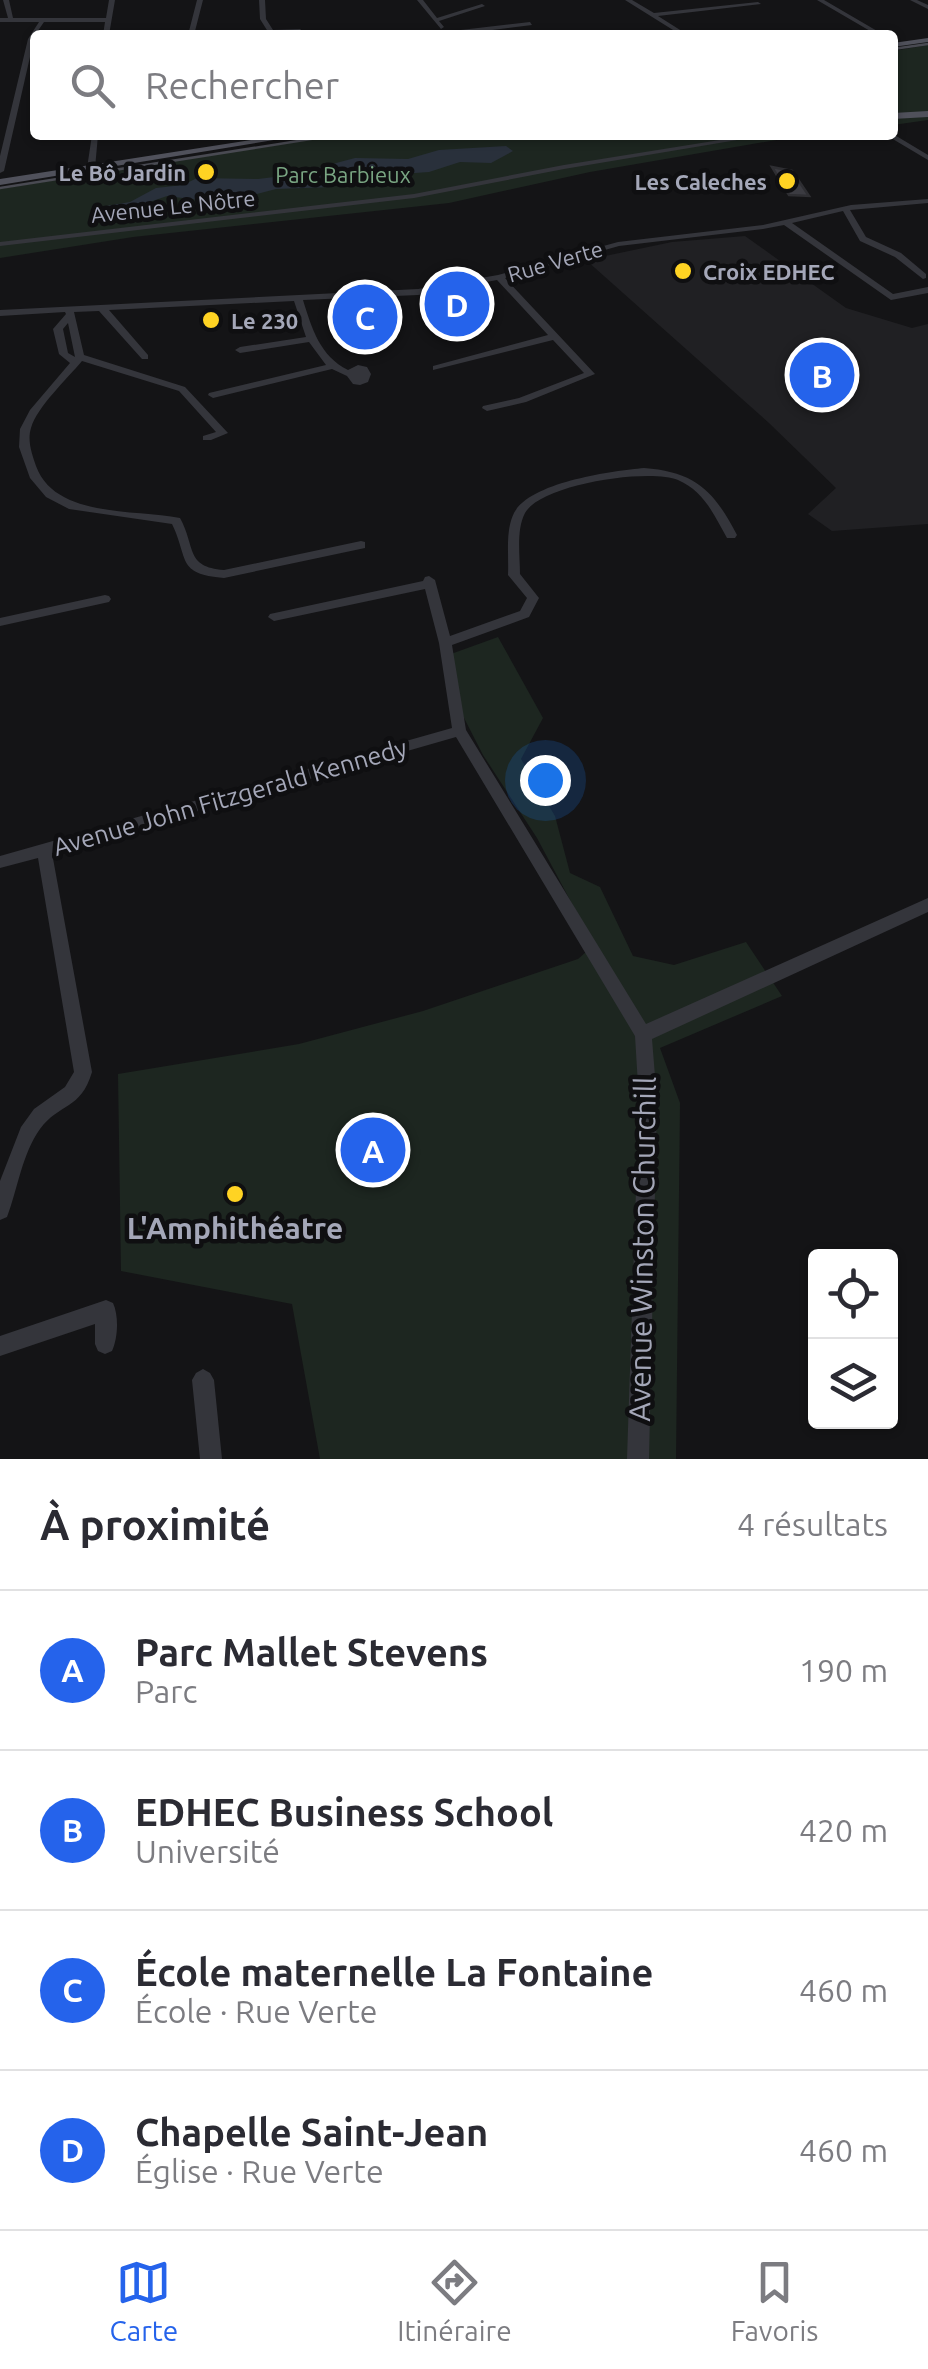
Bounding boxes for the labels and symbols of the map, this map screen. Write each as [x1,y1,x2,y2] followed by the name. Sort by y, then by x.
[59,160,186,185] place label: Le Bô Jardin
[195,161,217,183] marker: Le Bô Jardin
[275,162,411,187] park label: Parc Barbieux
[634,169,767,194] place label: Les Caleches
[776,170,798,192] marker: Les Caleches
[90,185,256,227] street label: Avenue Le Nôtre
[505,235,605,287] street label: Rue Verte
[703,259,835,284] place label: Croix EDHEC
[672,260,694,282] marker: Croix EDHEC
[424,266,490,342] pin: D
[332,280,398,354] pin: C
[231,308,298,333] place label: Le 230
[200,309,222,331] marker: Le 230
[790,338,854,412] pin: B
[50,733,410,861] street label: Avenue John Fitzgerald Kennedy
[520,755,571,806] your location
[622,1076,662,1422] street label: Avenue Winston Churchill
[340,1112,406,1188] pin: A
[224,1183,246,1205] marker: L'Amphithéatre
[127,1211,343,1245] place label: L'Amphithéatre

